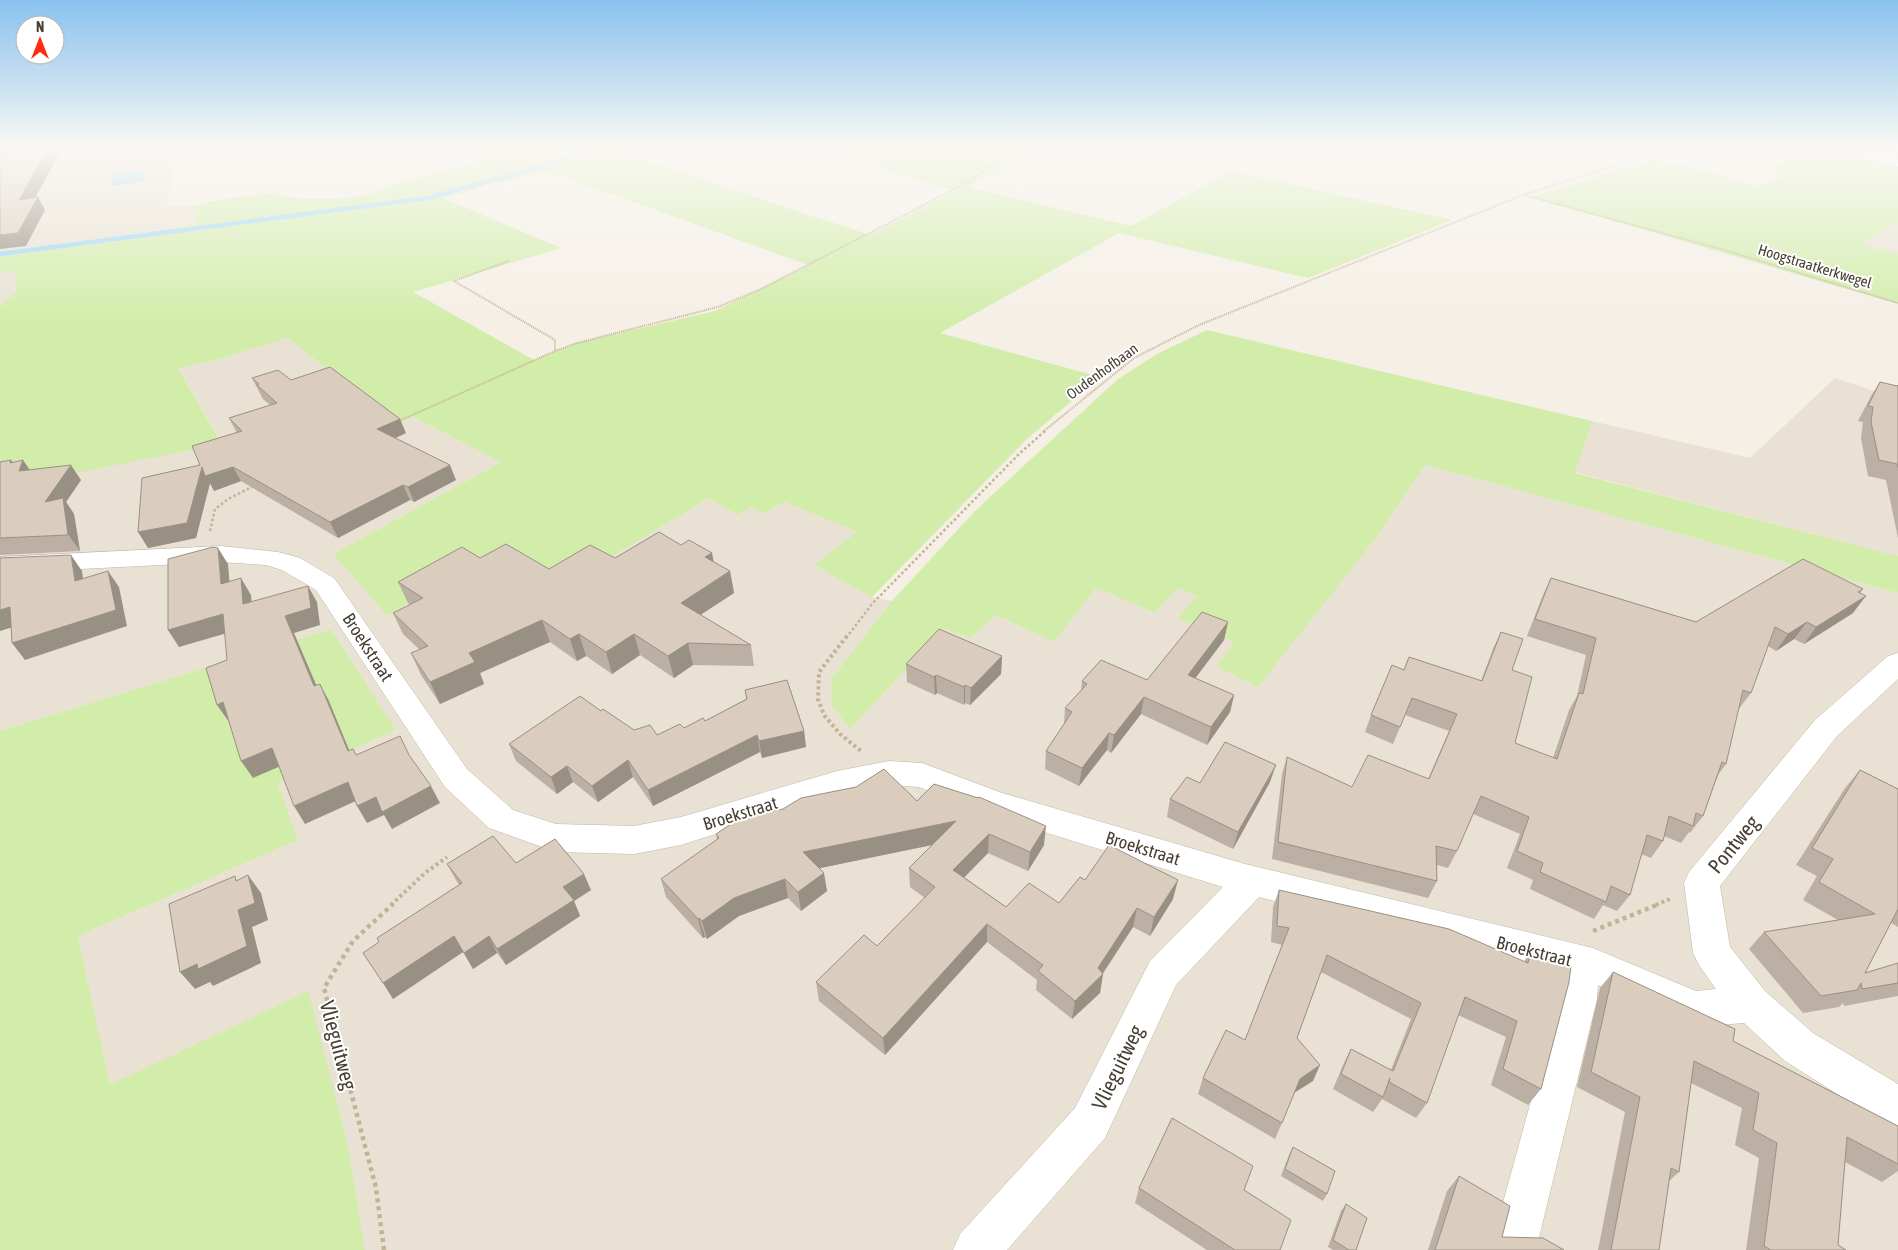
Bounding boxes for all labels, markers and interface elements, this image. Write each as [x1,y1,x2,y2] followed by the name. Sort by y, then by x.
[15,15,65,65] north arrow
[36,19,44,35] text: N
[1756,241,1874,291] street label: Hoogstraatkerkwegel
[1063,339,1141,403] street label: Oudenhofbaan
[338,609,398,685] street label: Broekstraat
[700,792,780,834] street label: Broekstraat
[1703,810,1763,878] street label: Pontweg
[1103,827,1183,869] street label: Broekstraat
[1494,932,1574,970] street label: Broekstraat
[316,998,362,1092] street label: Vlieguitweg
[1086,1021,1148,1113] street label: Vlieguitweg

